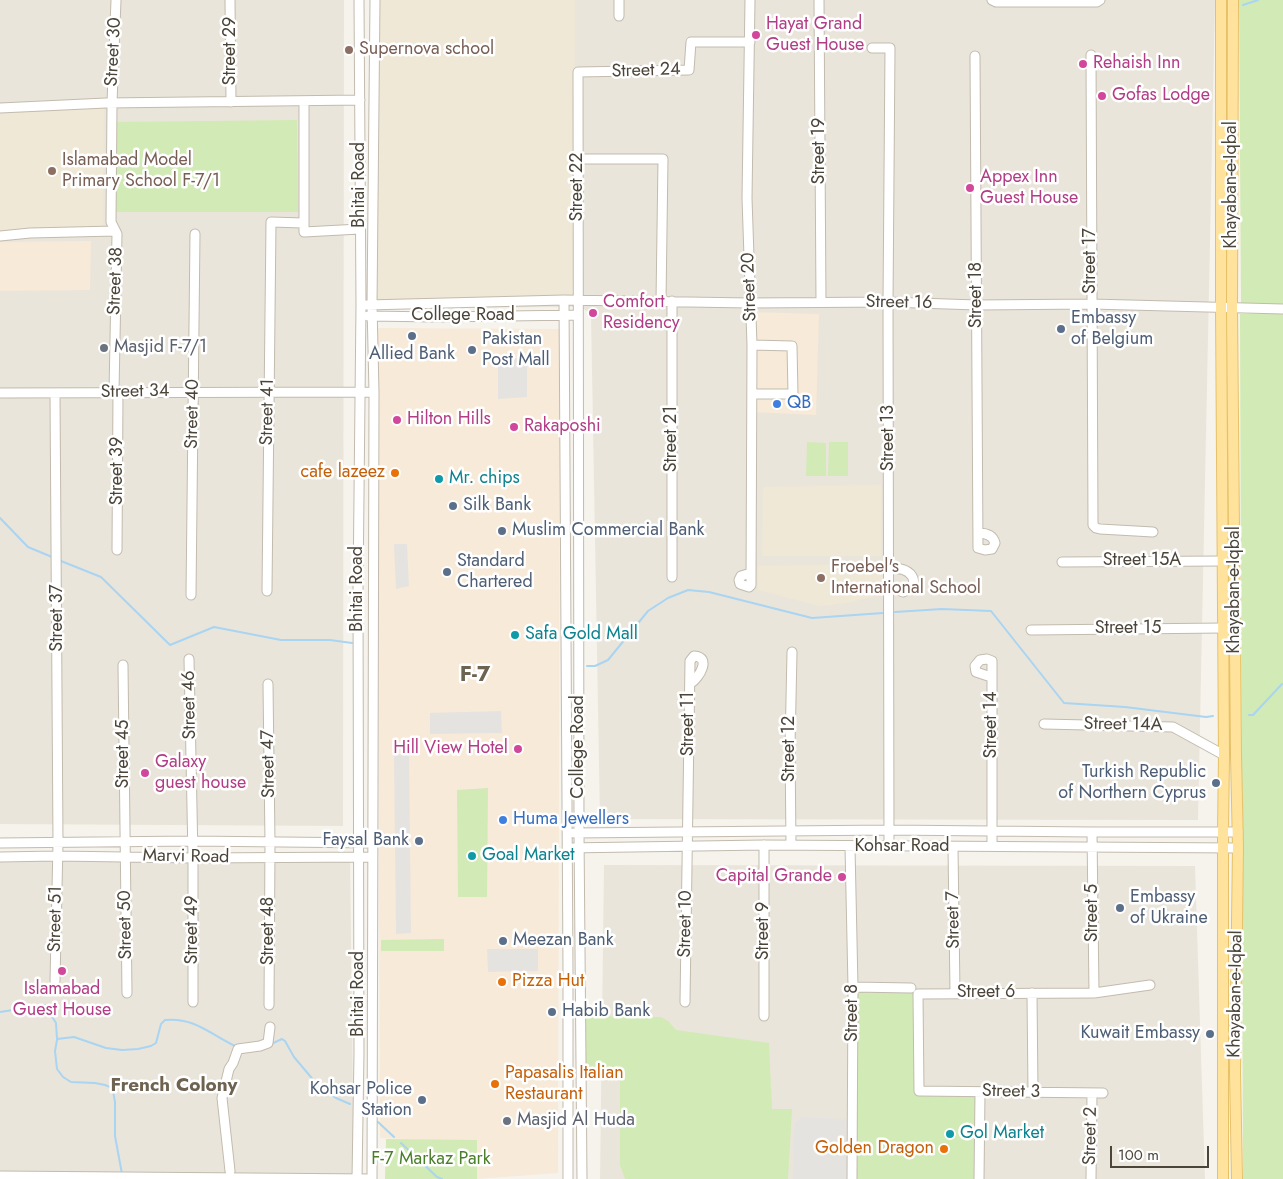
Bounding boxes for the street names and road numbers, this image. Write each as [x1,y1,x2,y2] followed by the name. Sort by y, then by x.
[101,17,127,87] street label: Street 30
[220,17,242,85] street label: Street 29
[611,59,681,83] street label: Street 24
[809,118,831,184] street label: Street 19
[1221,121,1243,249] street label: Khayaban-e-Iqbal
[349,142,371,228] street label: Bhitai Road
[567,153,589,221] street label: Street 22
[1080,228,1102,294] street label: Street 17
[104,247,128,315] street label: Street 38
[738,252,762,322] street label: Street 20
[966,262,988,328] street label: Street 18
[865,292,933,314] street label: Street 16
[411,305,515,327] street label: College Road
[257,378,279,446] street label: Street 41
[182,379,204,449] street label: Street 40
[100,381,170,403] street label: Street 34
[878,405,900,471] street label: Street 13
[661,406,683,472] street label: Street 21
[107,437,129,505] street label: Street 39
[1224,526,1246,654] street label: Khayaban-e-Iqbal
[347,546,369,632] street label: Bhitai Road
[1103,550,1181,572] street label: Street 15A
[47,584,69,652] street label: Street 37
[1095,618,1161,640] street label: Street 15
[179,670,201,740] street label: Street 46
[678,692,700,756] street label: Street 11
[981,692,1003,758] street label: Street 14
[568,695,590,799] street label: College Road
[1083,714,1163,736] street label: Street 14A
[779,716,801,782] street label: Street 12
[113,720,135,788] street label: Street 45
[258,730,280,798] street label: Street 47
[854,836,950,858] street label: Kohsar Road
[142,845,230,869] street label: Marvi Road
[1082,884,1104,942] street label: Street 5
[45,886,67,952] street label: Street 51
[115,890,137,960] street label: Street 50
[675,890,697,958] street label: Street 10
[943,891,965,949] street label: Street 7
[182,895,204,965] street label: Street 49
[258,897,280,965] street label: Street 48
[753,902,775,960] street label: Street 9
[1224,930,1248,1058] street label: Khayaban-e-Iqbal
[348,951,370,1037] street label: Bhitai Road
[957,982,1015,1004] street label: Street 6
[842,984,864,1042] street label: Street 8
[982,1081,1040,1103] street label: Street 3
[1080,1107,1102,1165] street label: Street 2

